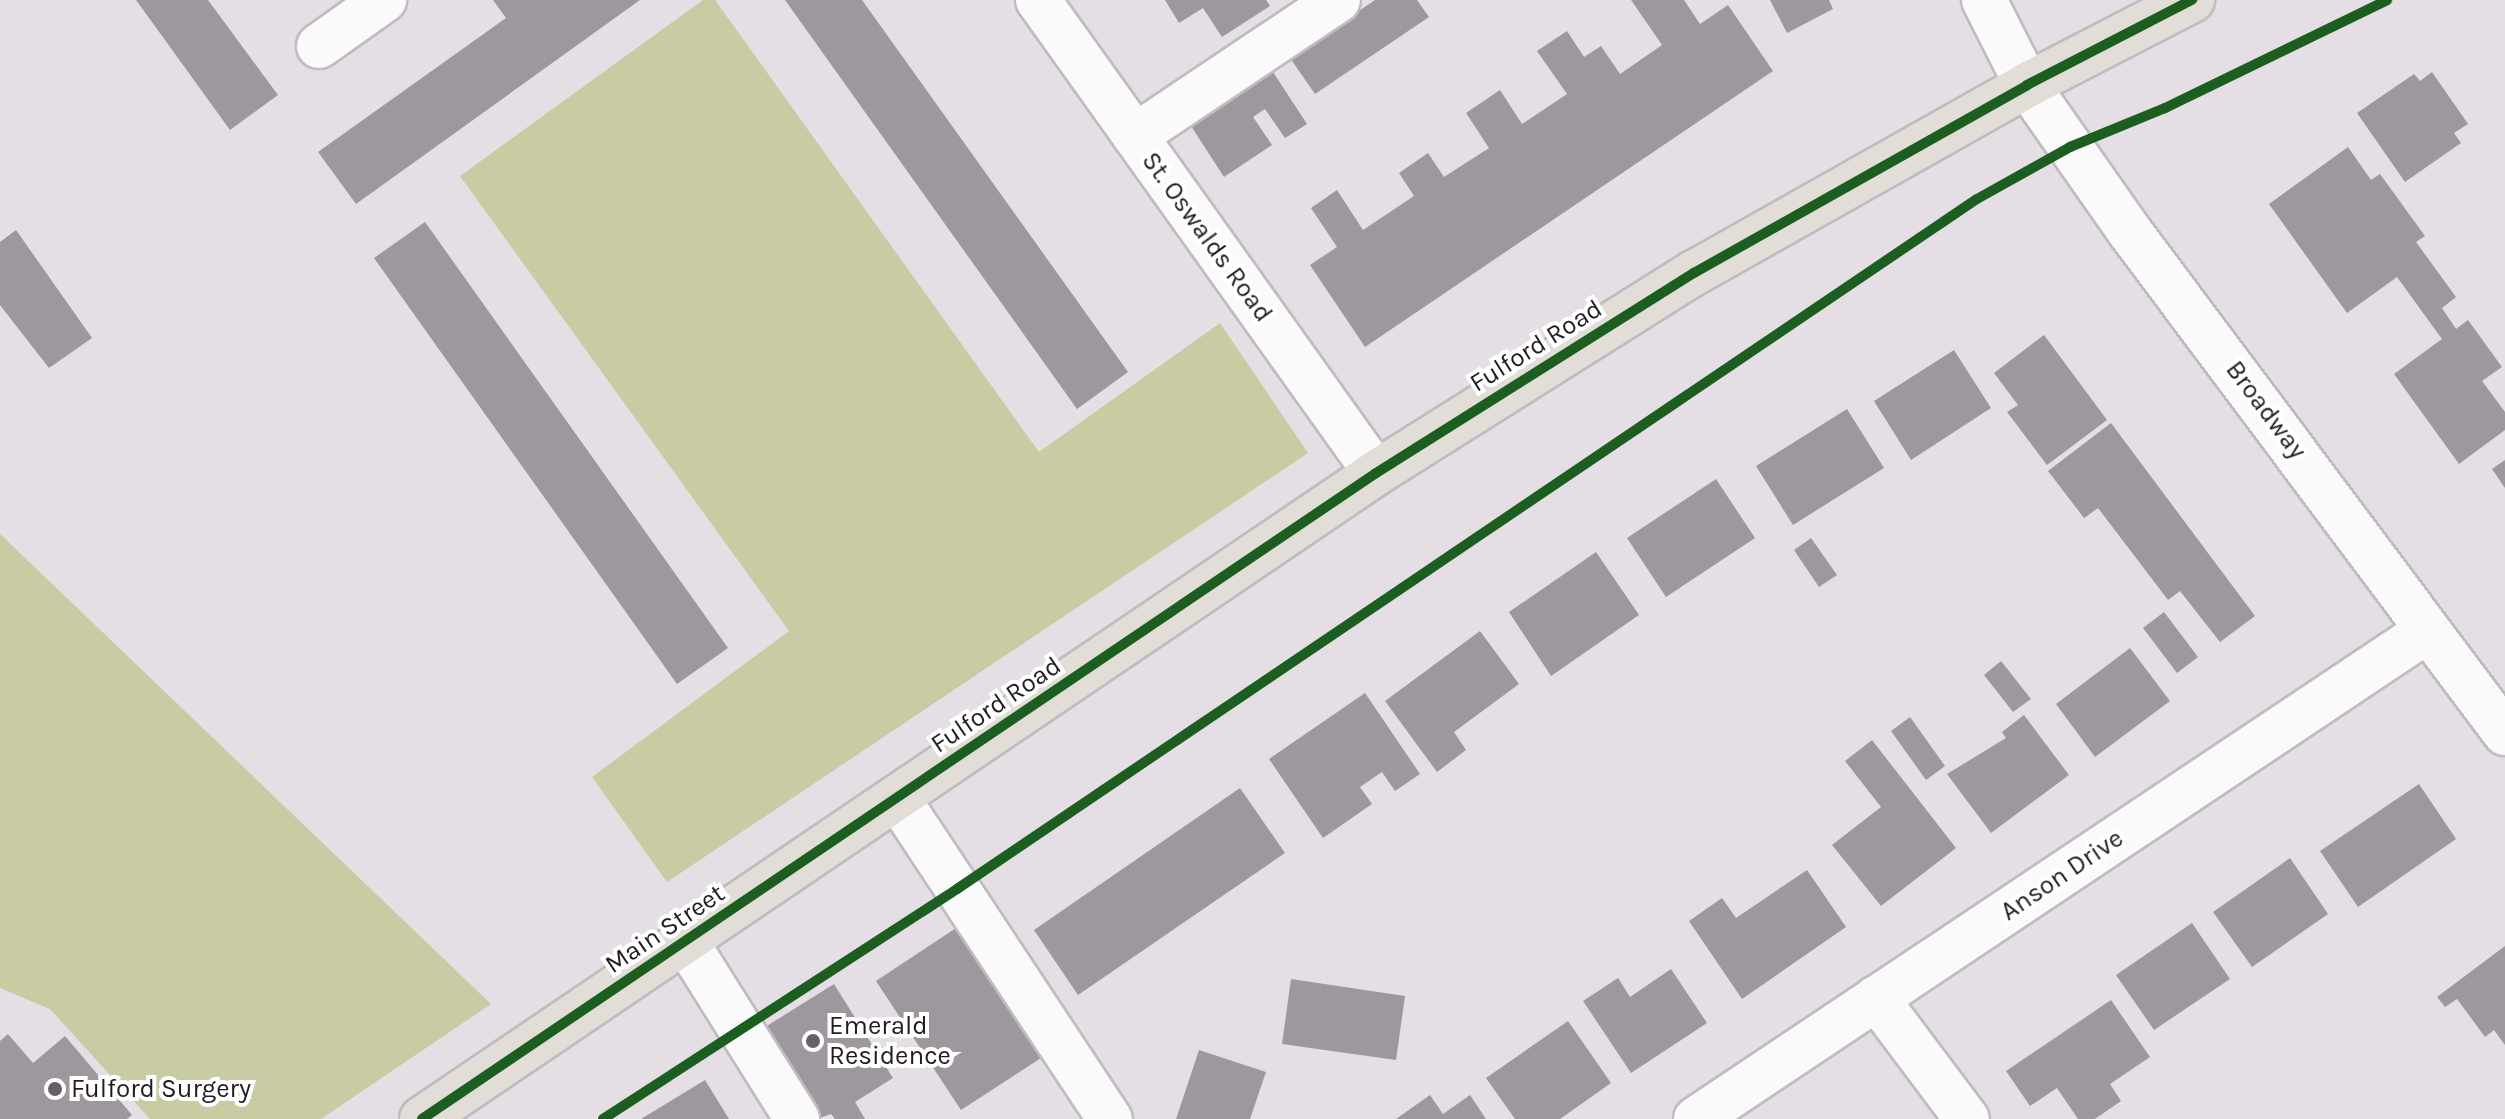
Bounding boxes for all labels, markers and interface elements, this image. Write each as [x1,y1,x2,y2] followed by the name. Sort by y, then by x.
[1135,146,1279,328] street label: St. Oswalds Road
[1464,293,1608,399] street label: Fulford Road
[2219,355,2313,465] street label: Broadway
[925,650,1067,760] street label: Fulford Road
[1995,823,2129,927] street label: Anson Drive
[599,878,731,980] street label: Main Street
[829,1010,951,1072] place label: Emerald Residence
[804,1032,822,1050] marker: Emerald Residence
[71,1073,251,1105] place label: Fulford Surgery
[46,1080,64,1098] marker: Fulford Surgery

